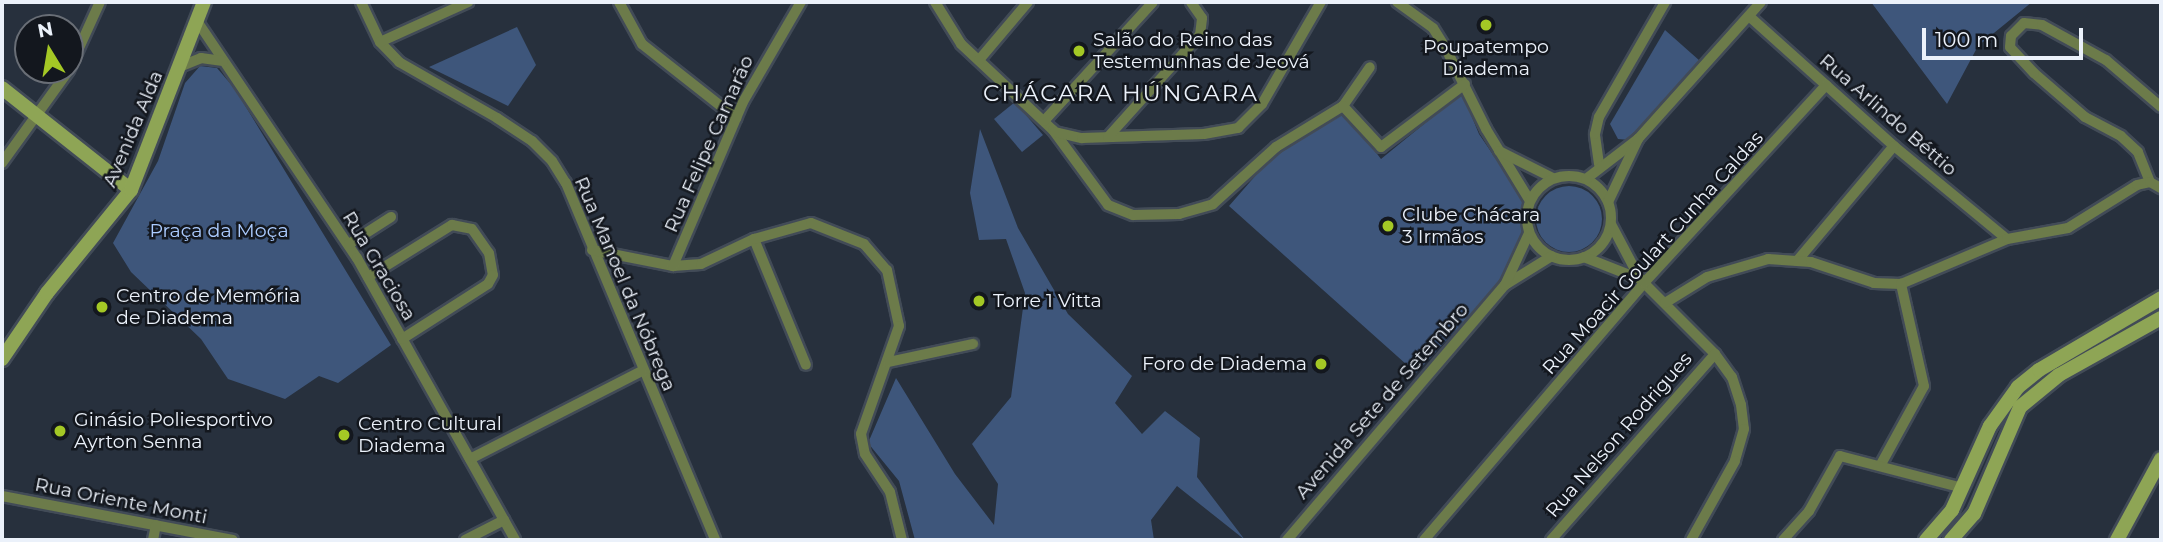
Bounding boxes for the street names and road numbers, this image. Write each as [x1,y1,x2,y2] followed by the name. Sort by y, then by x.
[1815,49,1961,181] street label: Rua Arlindo Béttio
[660,52,758,236] street label: Rua Felipe Camarão
[98,67,168,191] street label: Avenida Alda
[1538,127,1768,379] street label: Rua Moacir Goulart Cunha Caldas
[569,173,681,395] street label: Rua Manoel da Nóbrega
[337,207,421,325] street label: Rua Graciosa
[1291,298,1473,504] street label: Avenida Sete de Setembro
[1541,348,1697,522] street label: Rua Nelson Rodrigues
[33,473,209,529] street label: Rua Oriente Monti

